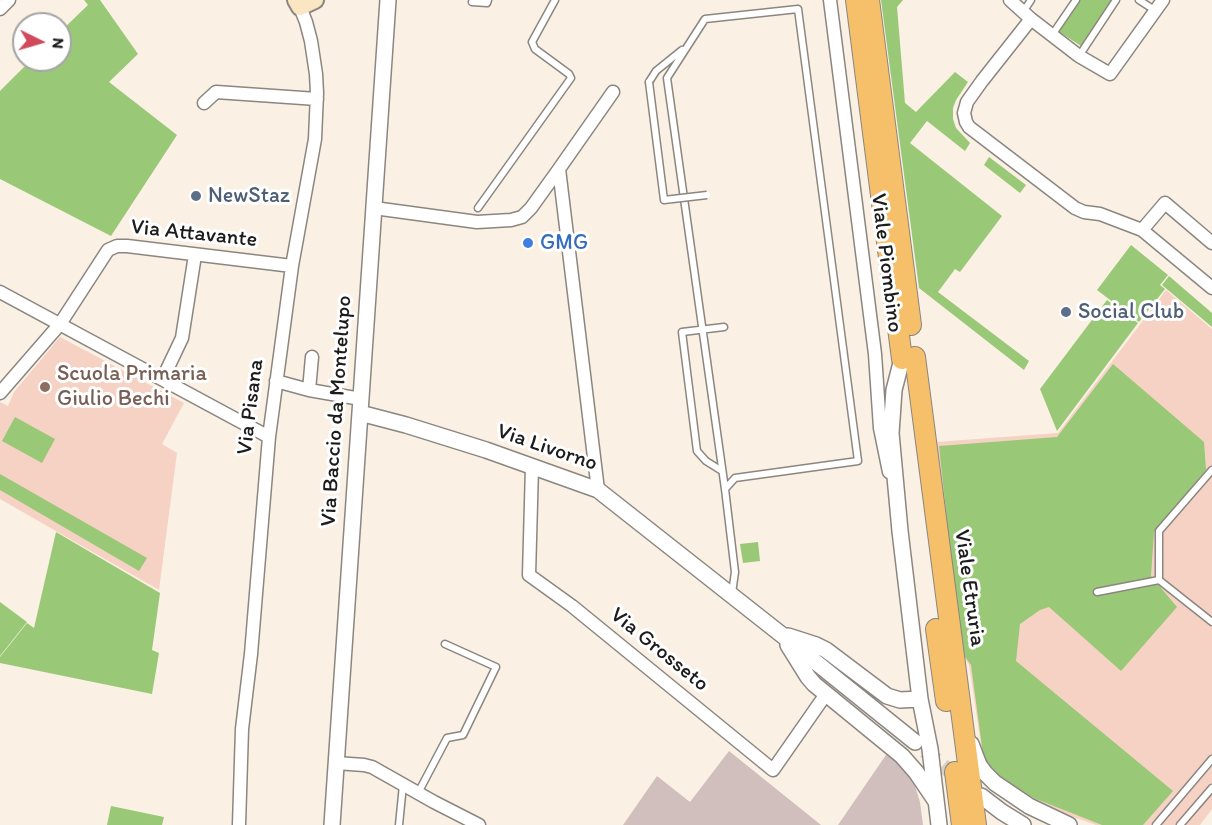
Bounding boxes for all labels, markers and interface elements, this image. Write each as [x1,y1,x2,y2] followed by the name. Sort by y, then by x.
[12,12,72,72] north arrow
[49,37,68,50] text: N
[208,183,290,209] place label: NewStaz
[189,189,203,203] marker: NewStaz
[864,192,908,334] street label: Viale Piombino
[129,214,259,254] street label: Via Attavante
[540,230,588,256] place label: GMG
[521,236,535,250] marker: GMG
[316,295,358,527] street label: Via Baccio da Montelupo
[1078,299,1184,325] place label: Social Club
[1059,305,1073,319] marker: Social Club
[232,358,270,456] street label: Via Pisana
[57,361,207,412] place label: Scuola Primaria Giulio Bechi
[38,380,52,394] marker: Scuola Primaria Giulio Bechi
[493,419,601,477] street label: Via Livorno
[948,528,990,648] street label: Viale Etruria
[604,602,714,698] street label: Via Grosseto

